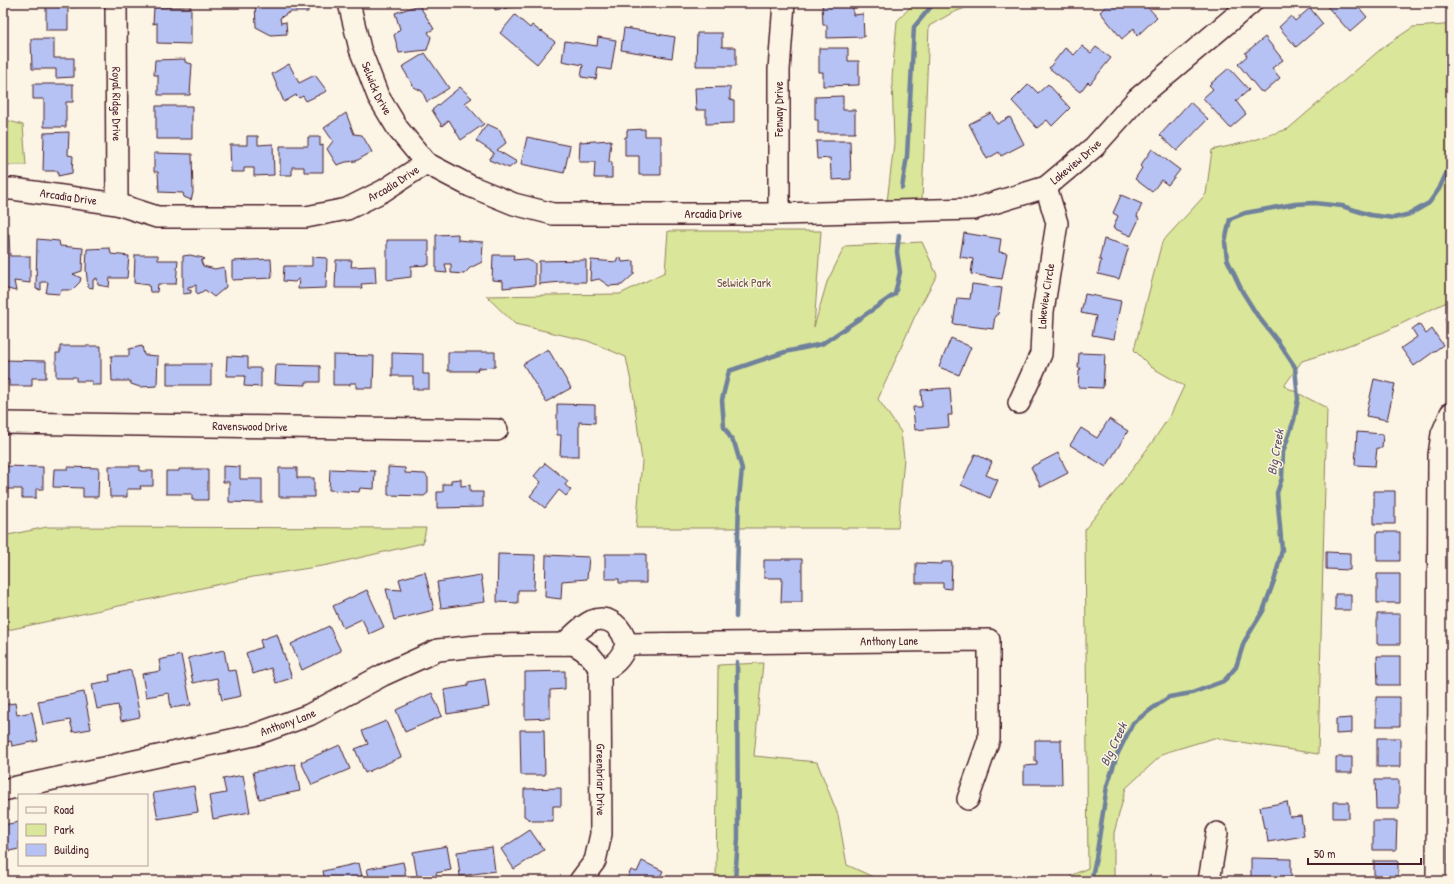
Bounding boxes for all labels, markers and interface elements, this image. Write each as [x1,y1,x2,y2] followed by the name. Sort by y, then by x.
[358,59,397,118] street label: Selwick Drive
[108,67,126,141] street label: Royal Ridge Drive
[770,81,787,138] street label: Fenway Drive
[1046,135,1105,188] street label: Lakeview Drive
[365,161,422,205] street label: Arcadia Drive
[39,184,98,209] street label: Arcadia Drive
[685,205,742,222] street label: Arcadia Drive
[1033,262,1059,329] street label: Lakeview Circle
[717,274,771,291] park label: Selwick Park
[212,417,288,435] street label: Ravenswood Drive
[1262,426,1289,476] water label: Big Creek
[860,632,919,649] street label: Anthony Lane
[258,704,319,740] street label: Anthony Lane
[1095,718,1132,769] water label: Big Creek
[592,743,610,816] street label: Greenbriar Drive
[18,794,148,866] legend
[54,801,74,818] text: Road
[54,821,74,838] text: Park
[1308,840,1421,866] scale bar
[54,841,89,858] text: Building
[1314,845,1335,862] text: 50 m

